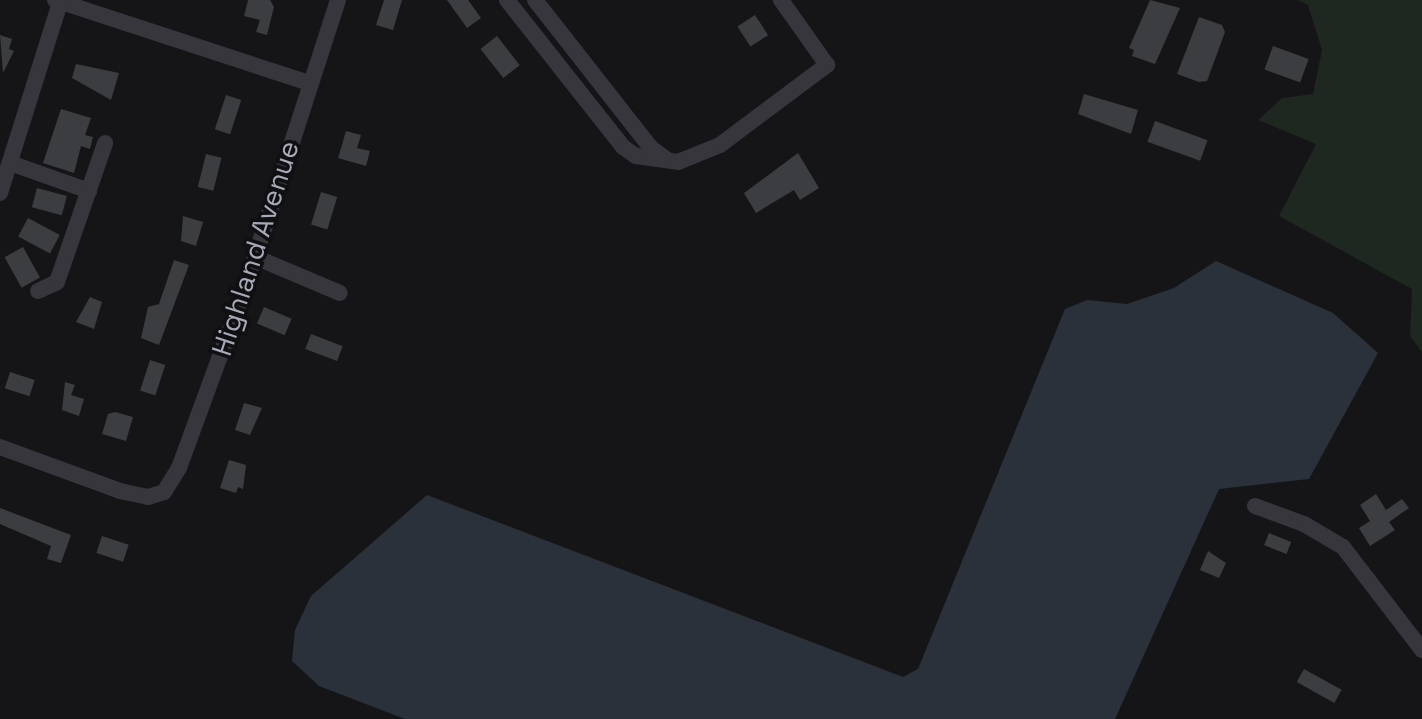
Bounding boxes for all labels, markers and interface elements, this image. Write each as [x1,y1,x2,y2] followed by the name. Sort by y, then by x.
[204,136,306,360] street label: Highland Avenue

